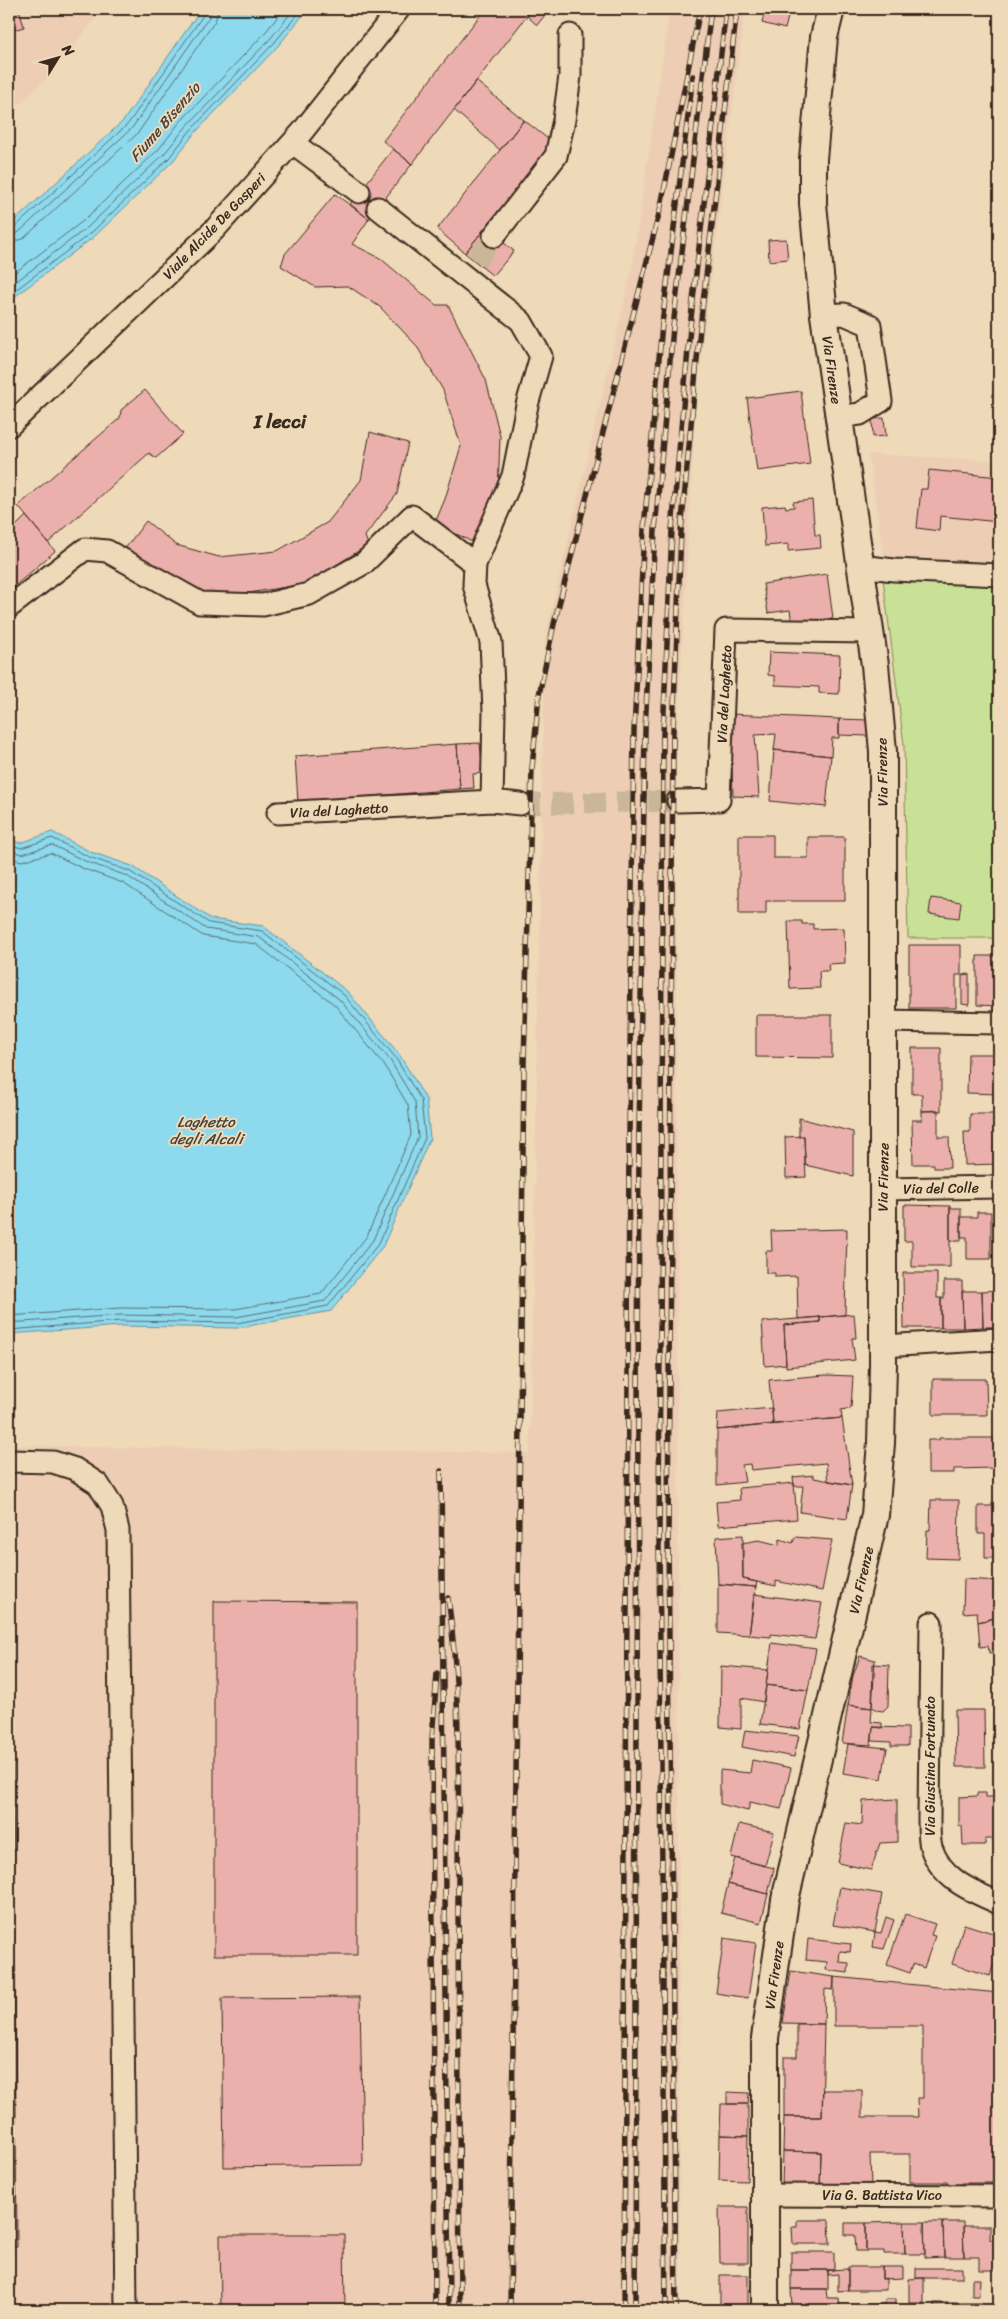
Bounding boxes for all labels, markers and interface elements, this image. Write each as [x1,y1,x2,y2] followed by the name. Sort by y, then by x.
[32,32,82,82] north arrow
[54,38,81,62] text: N
[123,75,208,168] water label: Fiume Bisenzio
[156,166,273,286] street label: Viale Alcide De Gasperi
[814,334,849,406] street label: Via Firenze
[253,405,308,438] district label: I lecci
[709,644,740,744] street label: Via del Laghetto
[869,737,896,807] street label: Via Firenze
[289,795,389,826] street label: Via del Laghetto
[169,1109,245,1152] water label: Laghetto degli Alcali
[870,1142,897,1212] street label: Via Firenze
[903,1175,979,1202] street label: Via del Colle
[842,1544,881,1616] street label: Via Firenze
[918,1696,943,1836] street label: Via Giustino Fortunato
[757,1939,792,2011] street label: Via Firenze
[822,2183,942,2208] street label: Via G. Battista Vico

